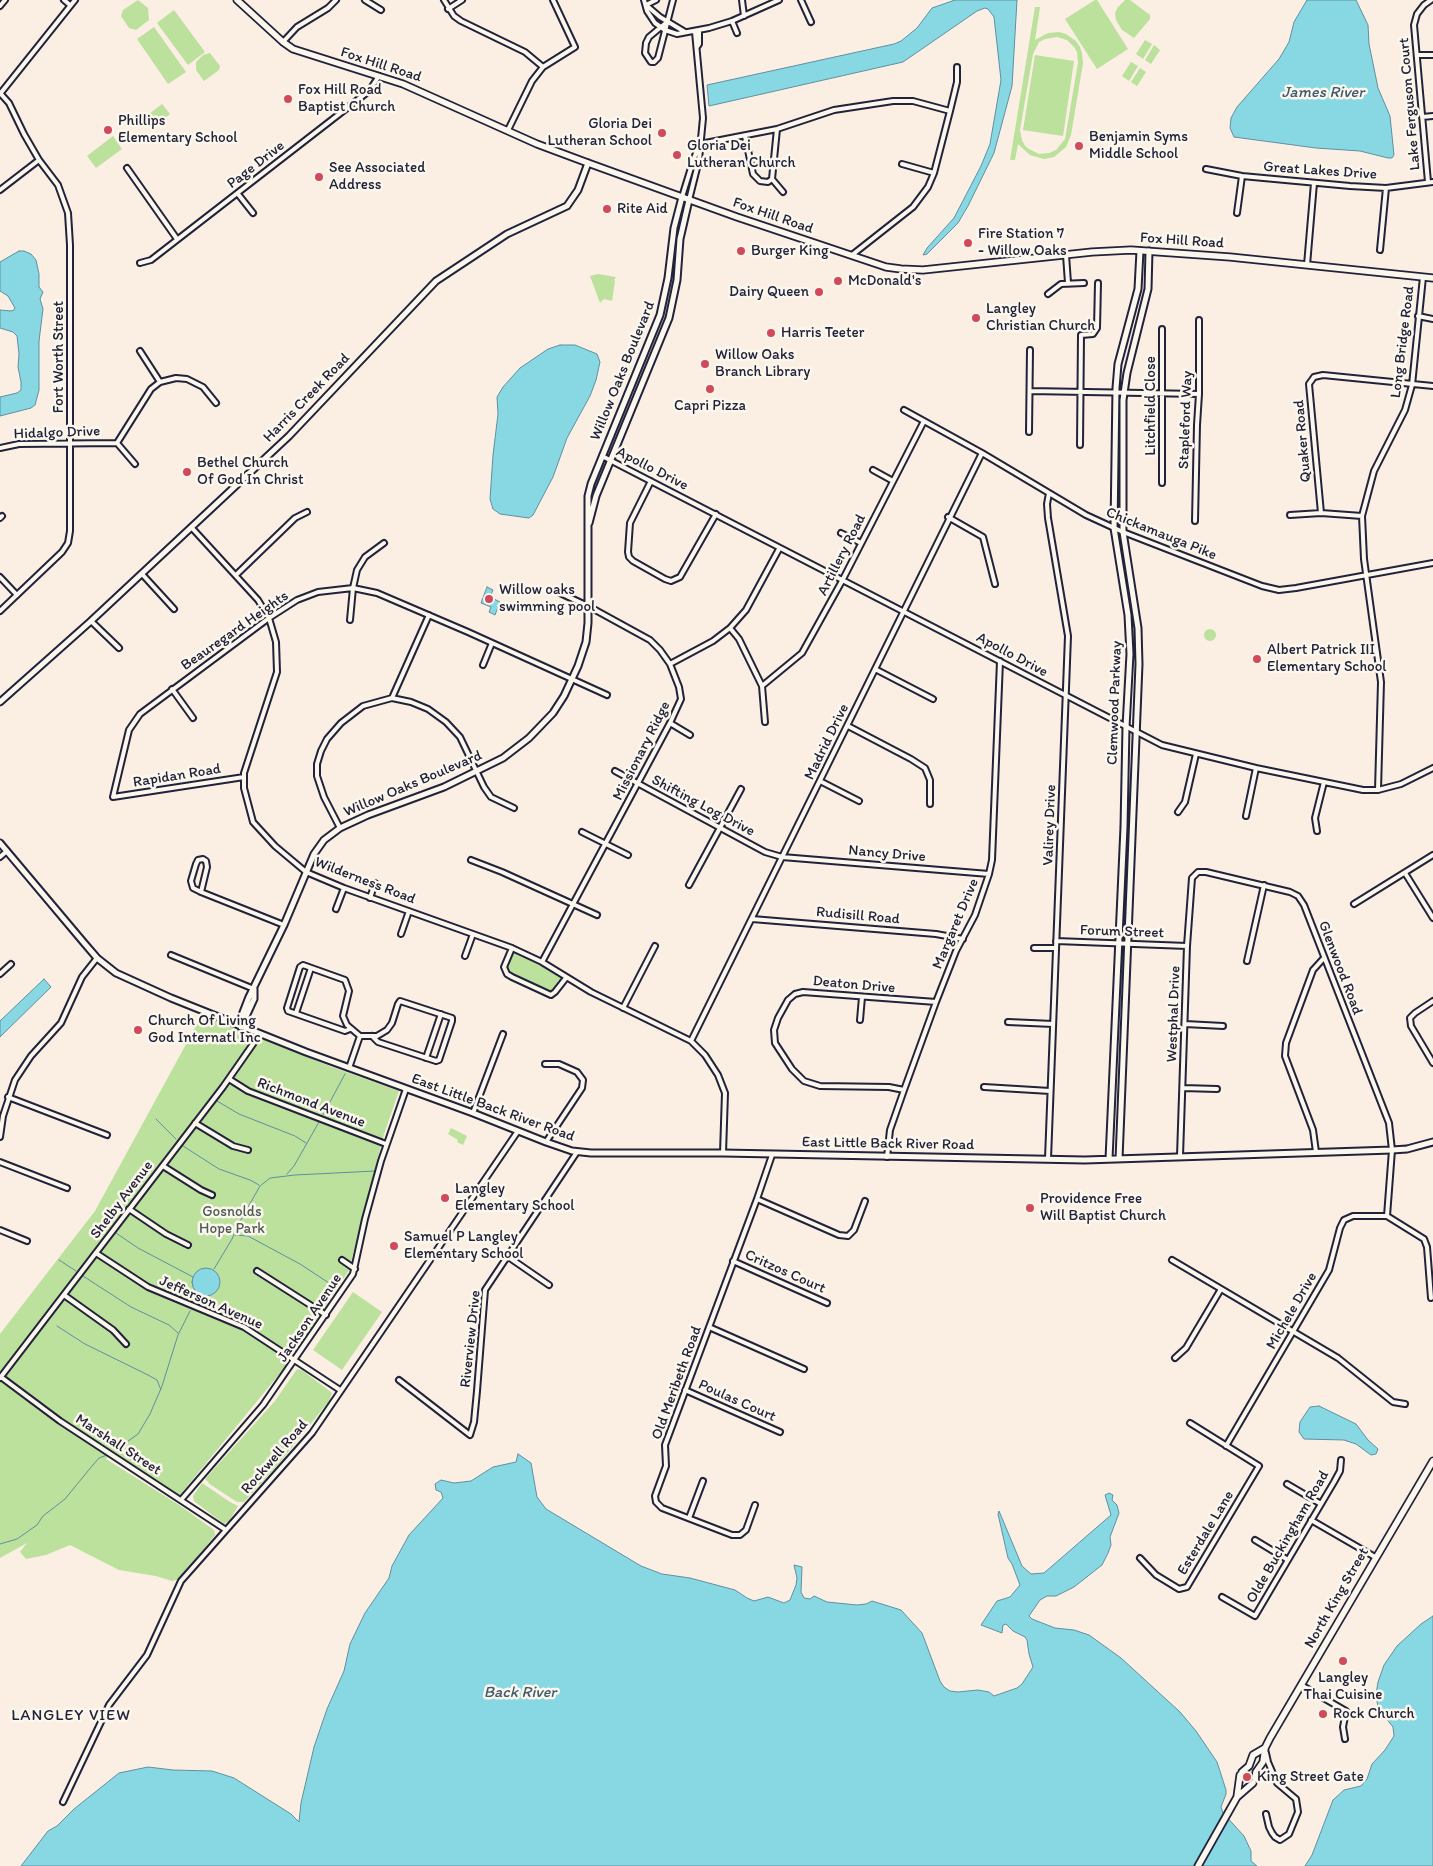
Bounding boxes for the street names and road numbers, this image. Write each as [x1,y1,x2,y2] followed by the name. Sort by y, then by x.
[1395,37,1425,171] street label: Lake Ferguson Court
[338,43,424,87] street label: Fox Hill Road
[224,137,288,193] street label: Page Drive
[1263,158,1377,184] street label: Great Lakes Drive
[730,194,816,238] street label: Fox Hill Road
[1139,229,1225,253] street label: Fox Hill Road
[1387,285,1419,399] street label: Long Bridge Road
[587,299,659,443] street label: Willow Oaks Boulevard
[50,301,68,413] street label: Fort Worth Street
[260,350,354,446] street label: Harris Creek Road
[1142,356,1160,456] street label: Litchfield Close
[1175,371,1197,469] street label: Stapleford Way
[1290,399,1316,483] street label: Quaker Road
[13,422,101,444] street label: Hidalgo Drive
[613,443,691,495] street label: Apollo Drive
[1103,504,1219,564] street label: Chickamauga Pike
[814,511,870,599] street label: Artillery Road
[178,587,292,675] street label: Beauregard Heights
[973,629,1051,681] street label: Apollo Drive
[1104,641,1126,765] street label: Clemwood Parkway
[609,698,675,804] street label: Missionary Ridge
[801,701,853,783] street label: Madrid Drive
[341,747,485,821] street label: Willow Oaks Boulevard
[132,760,222,792] street label: Rapidan Road
[648,771,758,841] street label: Shifting Log Drive
[1040,784,1060,866] street label: Valirey Drive
[848,842,926,866] street label: Nancy Drive
[312,853,418,909] street label: Wilderness Road
[929,876,983,972] street label: Margaret Drive
[815,903,901,929] street label: Rudisill Road
[1314,918,1366,1018] street label: Glenwood Road
[1080,922,1164,942] street label: Forum Street
[1163,965,1185,1063] street label: Westphal Drive
[812,972,896,998] street label: Deaton Drive
[409,1070,577,1146] street label: East Little Back River Road
[254,1074,368,1132] street label: Richmond Avenue
[802,1133,974,1155] street label: East Little Back River Road
[87,1157,157,1243] street label: Shelby Avenue
[742,1246,828,1298] street label: Critzos Court
[1263,1269,1321,1353] street label: Michele Drive
[274,1270,346,1366] street label: Jackson Avenue
[156,1272,266,1334] street label: Jefferson Avenue
[457,1289,485,1389] street label: Riverview Drive
[648,1324,706,1442] street label: Old Meribeth Road
[695,1376,779,1426] street label: Poulas Court
[72,1410,164,1480] street label: Marshall Street
[238,1416,312,1498] street label: Rockwell Road
[1243,1467,1333,1607] street label: Olde Buckingham Road
[1174,1488,1238,1578] street label: Esterdale Lane
[1301,1544,1373,1652] street label: North King Street

